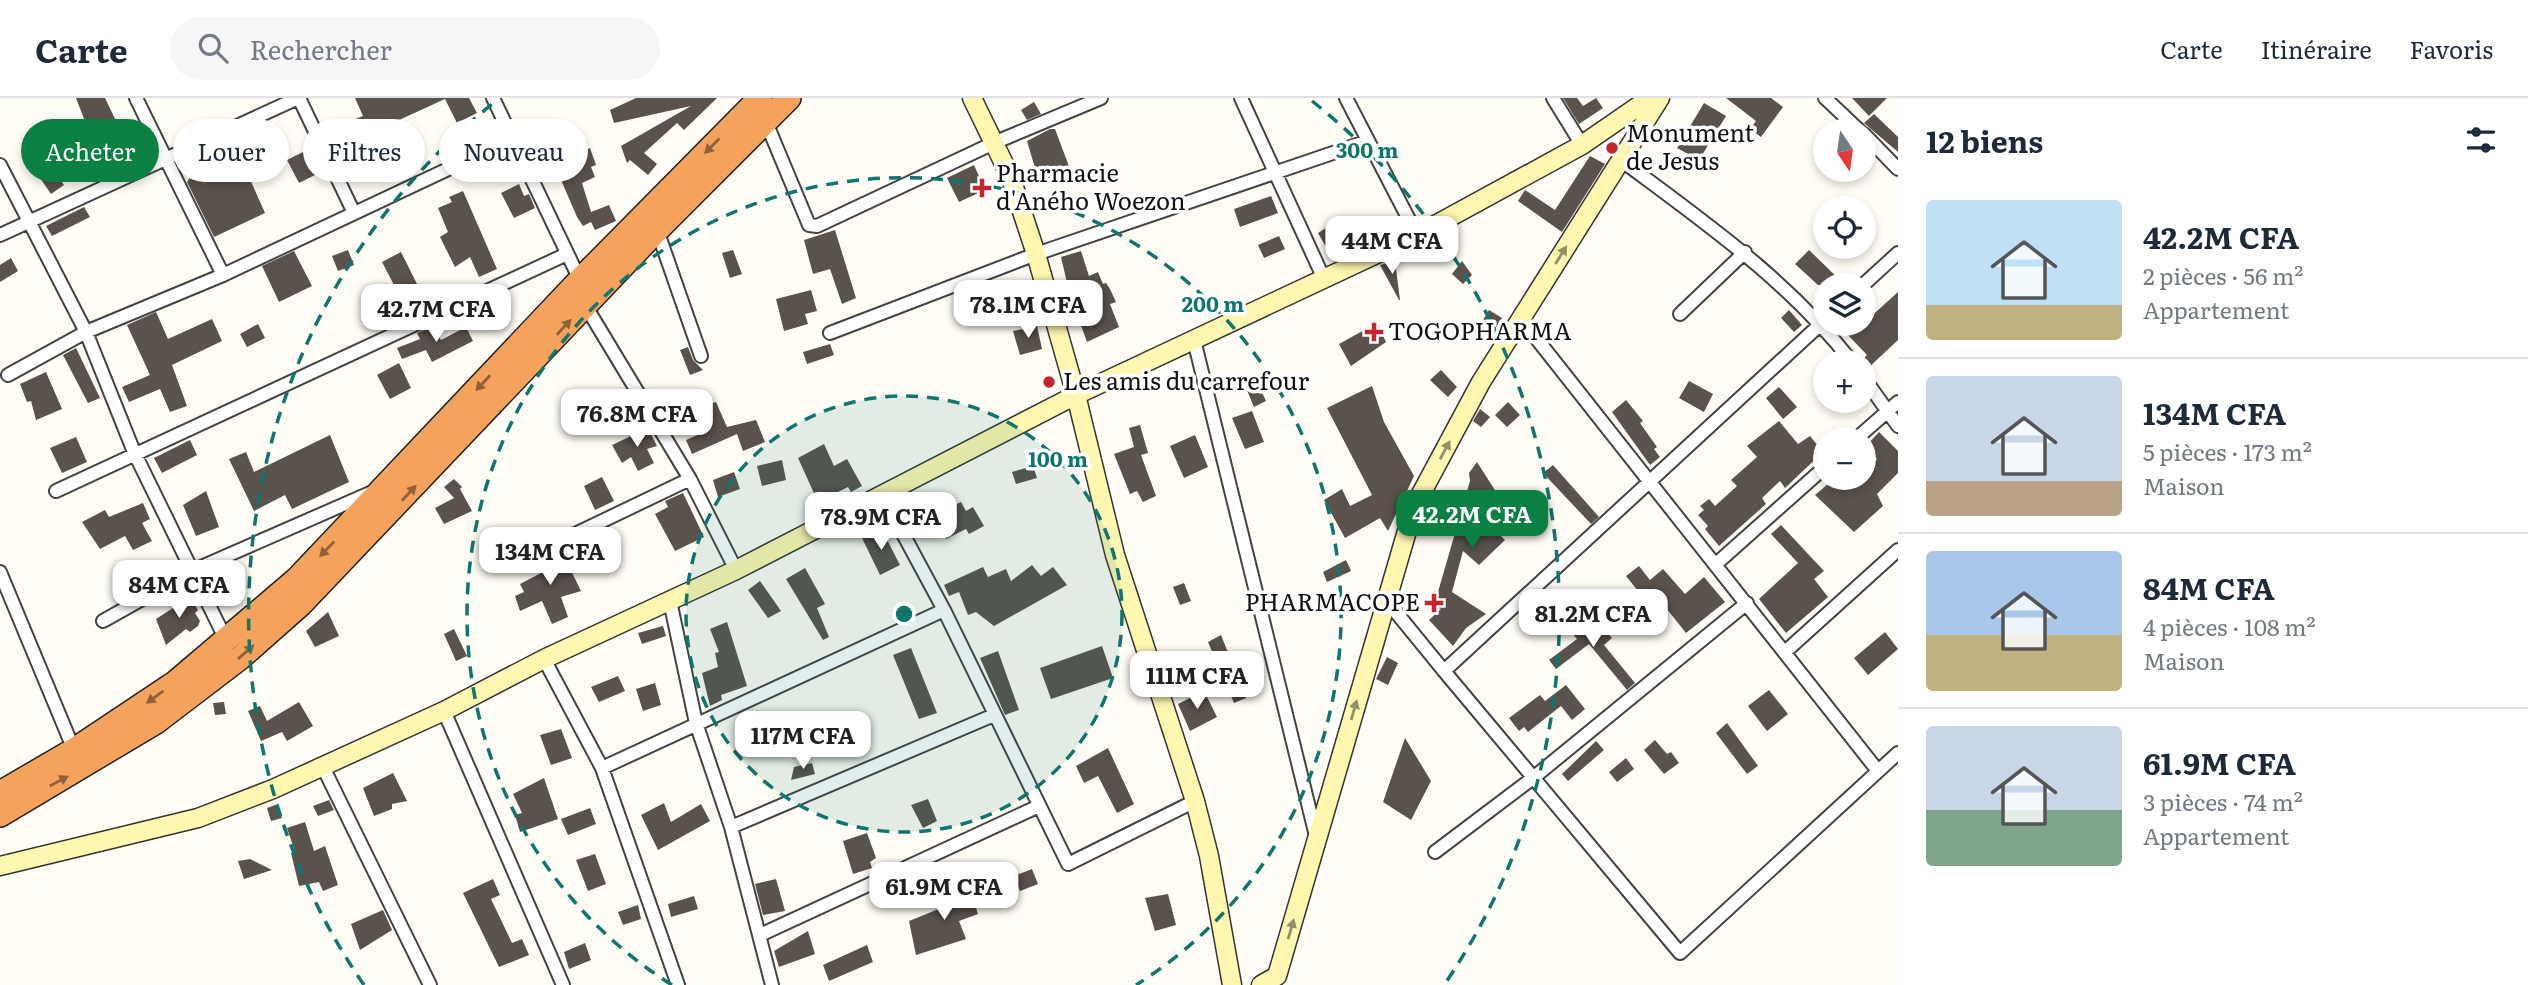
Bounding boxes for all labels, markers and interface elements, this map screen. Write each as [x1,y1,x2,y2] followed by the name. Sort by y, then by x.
[170,17,660,80] search box
[35,24,128,73] text: Carte
[194,29,232,67] icon: search
[250,29,392,68] text: Rechercher
[2160,31,2223,66] text: Carte
[2261,31,2372,66] text: Itinéraire
[2410,31,2493,66] text: Favoris
[1626,114,1754,177] place label: Monument de Jesus
[1926,118,2043,162] text: 12 biens
[21,119,159,182] chip: Acheter
[173,119,289,182] chip: Louer
[303,119,425,182] chip: Filtres
[439,119,588,182] chip: Nouveau
[1813,119,1876,182] north arrow
[1813,119,1876,490] map controls
[2462,121,2500,159] icon: filters
[1336,133,1398,164] text: 300 m
[704,138,721,155] one-way arrow
[1604,140,1620,156] marker: Monument de Jesus
[996,154,1186,217] place label: Pharmacie d'Aného Woezon
[974,180,990,196] marker: Pharmacie d'Aného Woezon
[1813,196,1876,259] button: locate
[2143,214,2299,258] text: 42.2M CFA
[1327,216,1457,276] pin: 44M CFA
[1341,222,1443,256] text: 44M CFA
[1982,228,2066,312] icon: home
[1555,245,1568,264] one-way arrow
[2143,258,2303,292] text: 2 pièces · 56 m²
[1813,273,1876,336] button: layers
[948,280,1108,340] pin: 78.1M CFA
[356,285,516,344] pin: 42.7M CFA
[970,286,1086,320] text: 78.1M CFA
[1182,287,1244,318] text: 200 m
[377,290,495,324] text: 42.7M CFA
[2143,292,2289,326] text: Appartement
[1388,312,1572,347] place label: TOGOPHARMA
[556,319,572,336] one-way arrow
[1366,324,1382,340] marker: TOGOPHARMA
[1813,350,1876,413] button: +
[1063,362,1310,397] place label: Les amis du carrefour
[475,374,491,391] one-way arrow
[1041,374,1057,390] marker: Les amis du carrefour
[557,390,717,449] pin: 76.8M CFA
[2143,390,2286,434] text: 134M CFA
[577,395,697,429] text: 76.8M CFA
[1982,404,2066,488] icon: home
[1813,427,1876,490] button: −
[2143,434,2312,468] text: 5 pièces · 173 m²
[1439,440,1451,460] one-way arrow
[1028,442,1088,473] text: 100 m
[2143,468,2225,502] text: Maison
[401,484,417,502] one-way arrow
[1392,490,1552,550] pin: 42.2M CFA
[801,492,961,552] pin: 78.9M CFA
[1412,496,1532,530] text: 42.2M CFA
[821,498,941,532] text: 78.9M CFA
[478,528,622,587] pin: 134M CFA
[495,533,605,567] text: 134M CFA
[320,540,336,557] one-way arrow
[114,560,244,620] pin: 84M CFA
[2143,565,2275,609] text: 84M CFA
[129,566,229,600] text: 84M CFA
[1982,579,2066,663] icon: home
[1245,583,1420,618] place label: PHARMACOPE
[1513,589,1673,649] pin: 81.2M CFA
[1426,595,1442,611] marker: PHARMACOPE
[1535,595,1651,629] text: 81.2M CFA
[892,602,916,626] centre of rings
[2143,609,2316,643] text: 4 pièces · 108 m²
[2143,643,2225,677] text: Maison
[238,645,255,660] one-way arrow
[1125,652,1269,711] pin: 111M CFA
[1146,657,1248,691] text: 111M CFA
[146,690,164,704] one-way arrow
[1350,699,1360,720] one-way arrow
[731,712,875,771] pin: 117M CFA
[751,717,855,751] text: 117M CFA
[2143,740,2296,784] text: 61.9M CFA
[1982,754,2066,838] icon: home
[49,775,69,786] one-way arrow
[2143,784,2303,818] text: 3 pièces · 74 m²
[2143,818,2289,852] text: Appartement
[864,862,1024,922] pin: 61.9M CFA
[885,868,1003,902] text: 61.9M CFA
[1287,918,1297,939] one-way arrow

